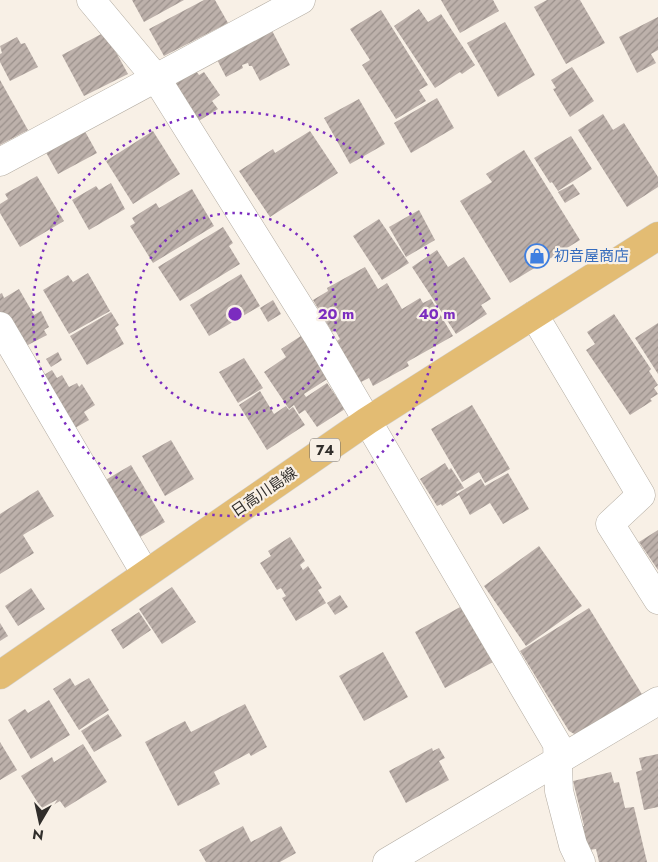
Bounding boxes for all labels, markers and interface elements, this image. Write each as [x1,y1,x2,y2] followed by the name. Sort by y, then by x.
[524,243,550,269] shop icon: 初音屋商店
[554,245,629,267] place label: 初音屋商店
[318,303,354,325] text: 20 m
[418,303,456,325] text: 40 m
[226,305,244,323] centre of rings
[310,438,340,462] road number: 74
[227,462,301,522] street label: 日高川島線
[15,797,65,847] north arrow
[31,824,45,846] text: N

